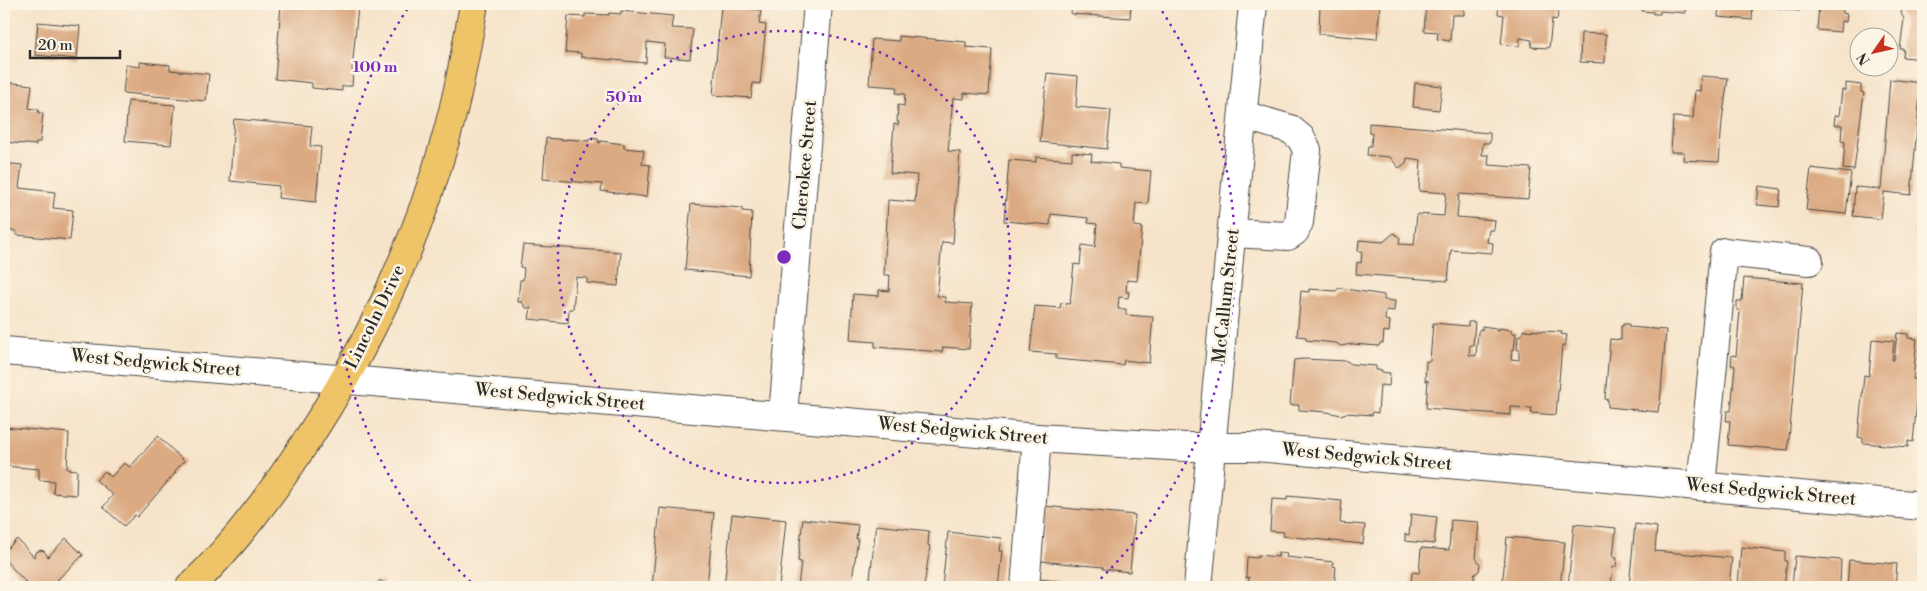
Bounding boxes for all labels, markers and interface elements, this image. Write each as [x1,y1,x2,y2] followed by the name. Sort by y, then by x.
[30,28,120,60] scale bar
[1850,28,1900,78] north arrow
[38,36,73,55] text: 20 m
[1853,49,1875,68] text: N
[353,58,398,77] text: 100 m
[606,88,642,107] text: 50 m
[788,99,822,231] street label: Cherokee Street
[1207,227,1245,365] street label: McCallum Street
[775,248,793,266] centre of rings
[340,261,410,373] street label: Lincoln Drive
[69,344,243,382] street label: West Sedgwick Street
[473,378,647,416] street label: West Sedgwick Street
[876,412,1050,450] street label: West Sedgwick Street
[1280,438,1454,476] street label: West Sedgwick Street
[1684,473,1858,511] street label: West Sedgwick Street

